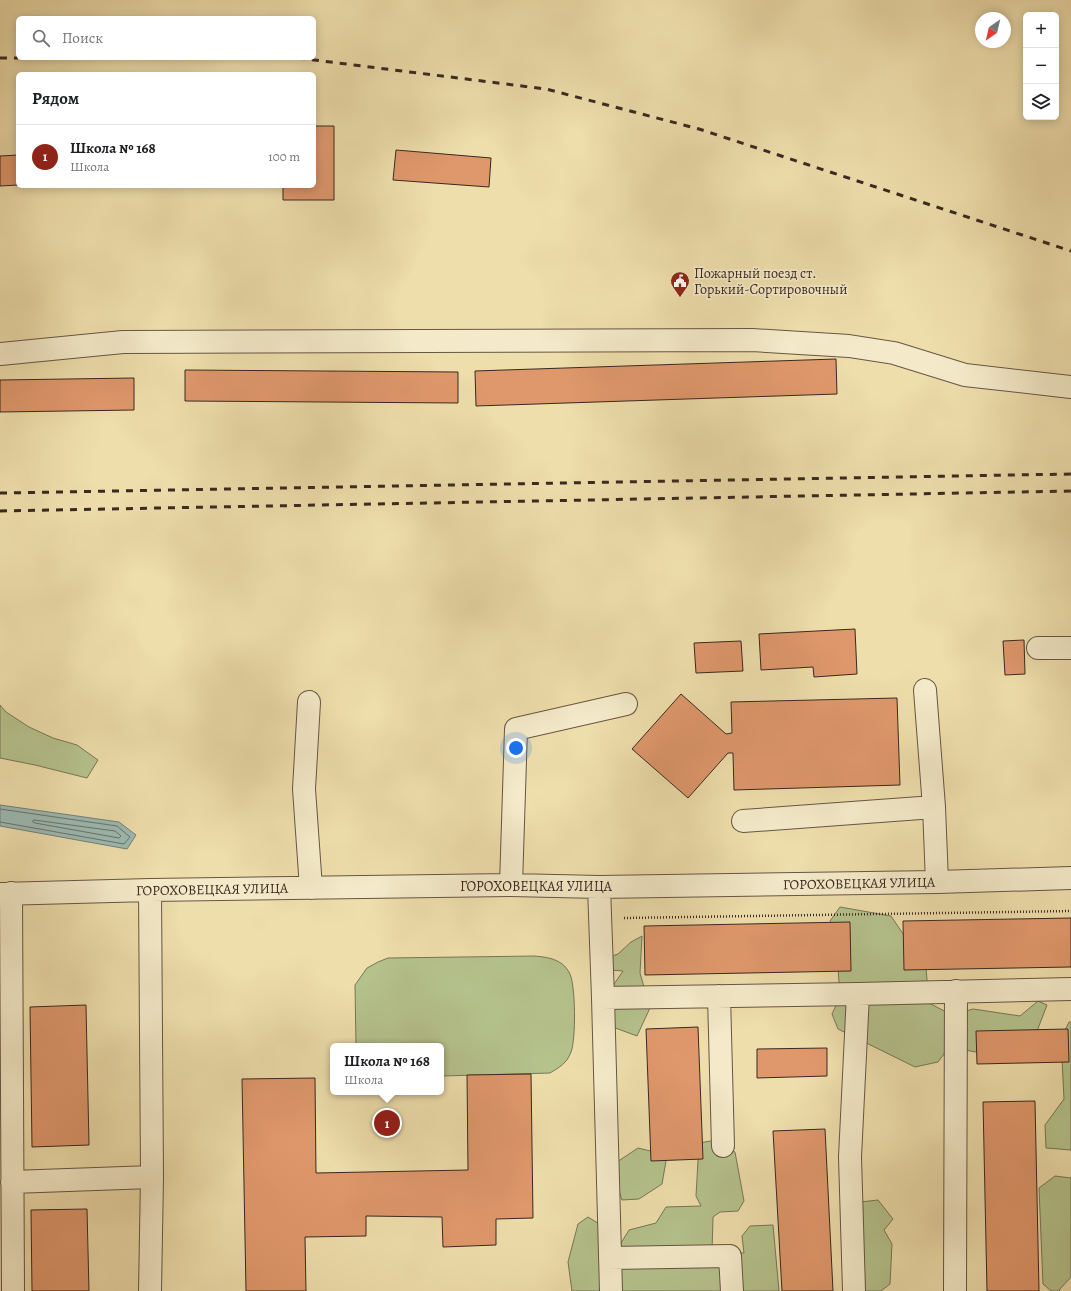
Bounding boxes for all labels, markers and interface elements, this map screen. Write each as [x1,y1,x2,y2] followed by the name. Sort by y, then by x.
[975,12,1011,48] north arrow
[1023,12,1059,120] map controls
[1023,12,1059,48] button: +
[16,16,316,60] search box
[30,27,52,49] icon: search
[62,28,103,48] text: Поиск
[1023,48,1059,84] button: −
[1023,84,1059,120] button: layers
[32,87,79,110] text: Рядом
[70,138,156,158] text: Школа № 168
[43,148,47,165] text: 1
[268,148,300,165] text: 100 m
[70,158,109,175] text: Школа
[694,264,847,299] place label: Пожарный поезд ст. Горький-Сортировочный
[669,270,691,298] public building icon: Пожарный поезд ст. Горький-Сортировочный
[506,738,526,758] your location
[783,873,936,894] street label: ГОРОХОВЕЦКАЯ УЛИЦА
[460,877,613,896] street label: ГОРОХОВЕЦКАЯ УЛИЦА
[136,879,289,900] street label: ГОРОХОВЕЦКАЯ УЛИЦА
[330,1043,444,1095] popup
[344,1051,430,1071] text: Школа № 168
[344,1071,383,1088] text: Школа
[374,1108,400,1138] pin: 1

